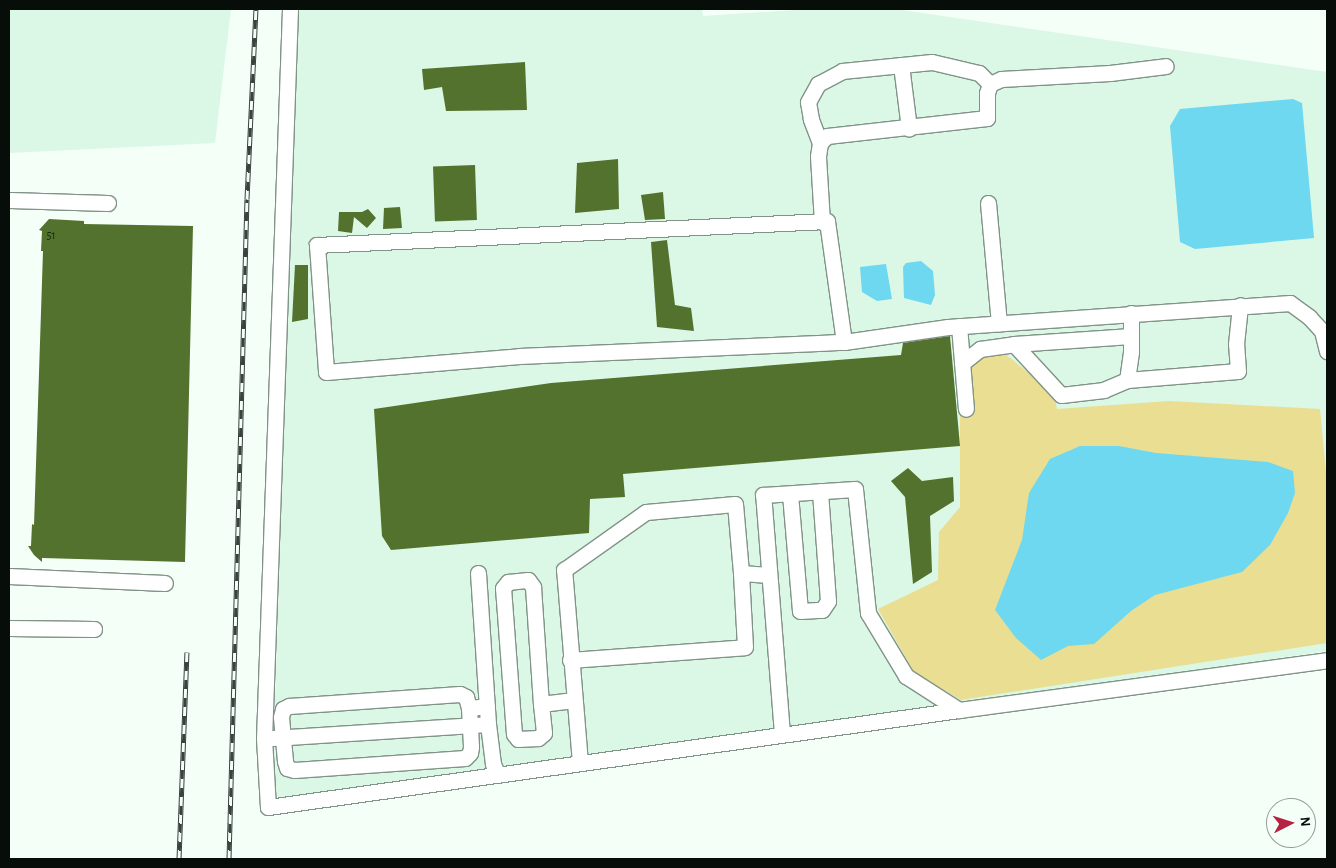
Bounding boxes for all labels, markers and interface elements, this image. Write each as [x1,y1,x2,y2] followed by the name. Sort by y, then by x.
[46,229,56,243] house number: 51
[1266,798,1316,848] north arrow
[1298,816,1312,827] text: N

